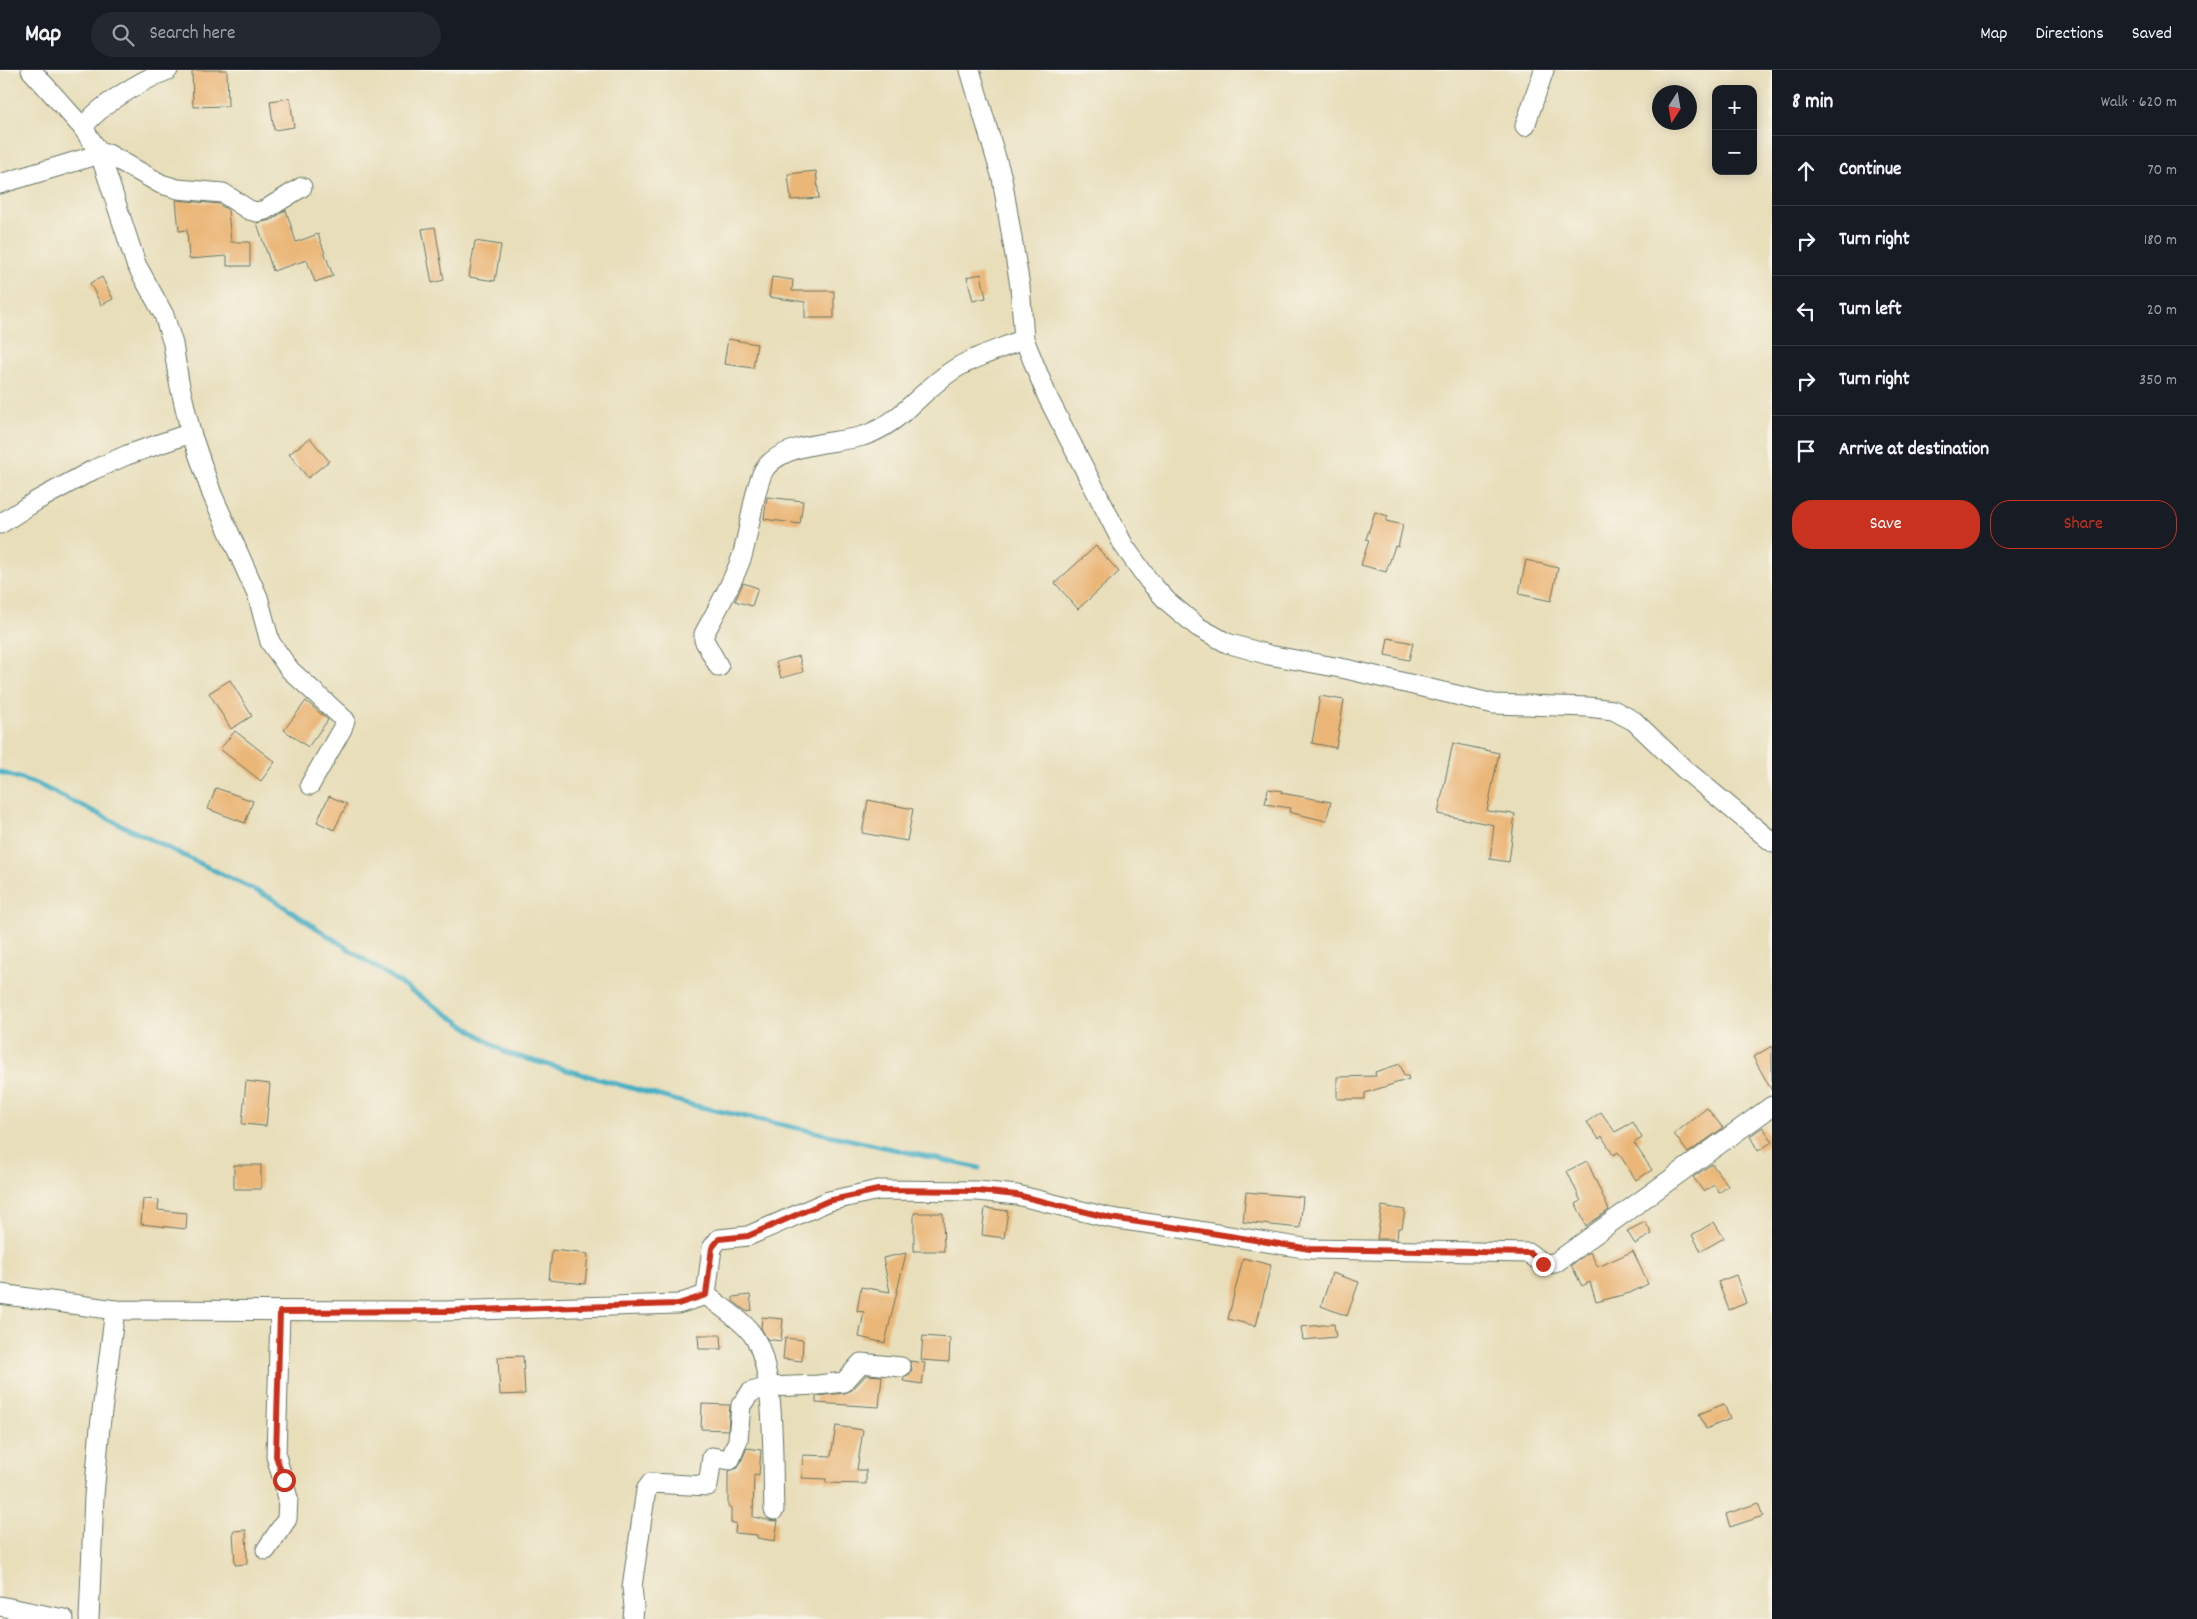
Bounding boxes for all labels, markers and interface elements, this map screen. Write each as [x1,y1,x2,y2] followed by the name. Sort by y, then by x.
[91,12,441,57] search box
[25,18,61,52] text: Map
[109,21,137,49] icon: search
[149,21,235,48] text: Search here
[1980,22,2007,47] text: Map
[2035,22,2104,47] text: Directions
[2132,22,2172,47] text: Saved
[1652,85,1697,130] north arrow
[1712,85,1757,175] map controls
[1712,85,1757,130] button: +
[1792,88,1833,118] text: 8 min
[2101,91,2177,114] text: Walk · 620 m
[1712,130,1757,175] button: −
[1792,157,1820,185] icon: ahead
[1839,157,1901,184] text: Continue
[2147,159,2177,182] text: 70 m
[1792,227,1820,255] icon: right
[1839,227,1910,254] text: Turn right
[2144,229,2177,252] text: 180 m
[1792,297,1820,325] icon: left
[1839,297,1902,324] text: Turn left
[2147,299,2177,322] text: 20 m
[1792,367,1820,395] icon: right
[1839,367,1910,394] text: Turn right
[2139,369,2177,392] text: 350 m
[1792,437,1820,465] icon: arrive
[1839,437,1989,464] text: Arrive at destination
[1792,500,1980,549] button: Save
[1990,500,2177,549] button: Share
[1532,1253,1555,1276] route end
[273,1469,296,1492] route start

